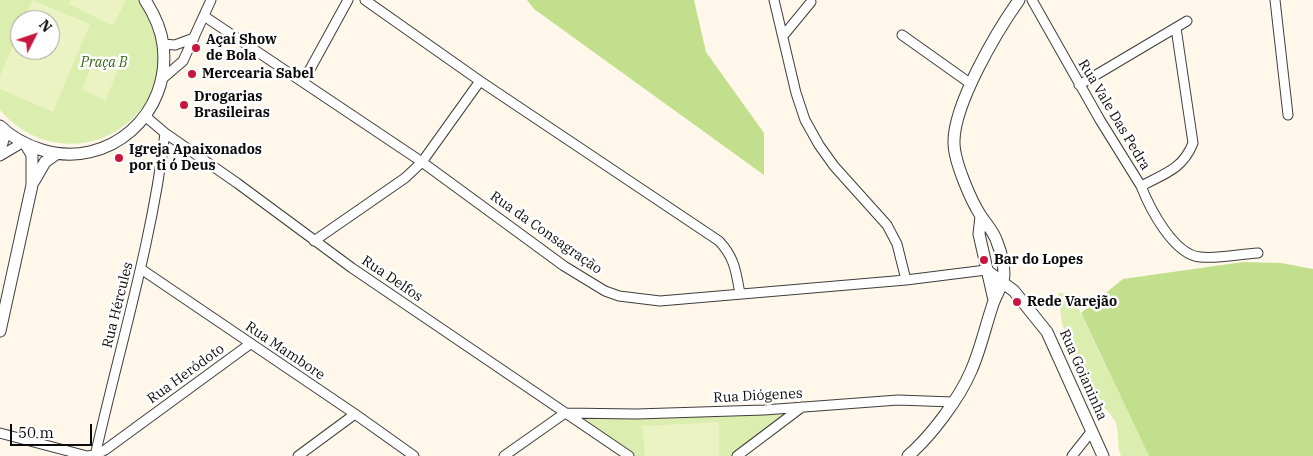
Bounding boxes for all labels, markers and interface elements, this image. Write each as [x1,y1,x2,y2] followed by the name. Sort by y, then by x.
[10,10,60,60] north arrow
[35,16,56,36] text: N
[206,32,277,64] place label: Açaí Show de Bola
[190,42,202,54] marker: Açaí Show de Bola
[81,55,127,71] park label: Praça B
[1074,57,1154,173] street label: Rua Vale Das Pedra
[202,66,314,82] place label: Mercearia Sabel
[186,68,198,80] marker: Mercearia Sabel
[194,89,270,121] place label: Drogarias Brasileiras
[178,99,190,111] marker: Drogarias Brasileiras
[129,142,262,174] place label: Igreja Apaixonados por ti ó Deus
[113,152,125,164] marker: Igreja Apaixonados por ti ó Deus
[487,188,605,278] street label: Rua da Consagração
[358,252,426,306] street label: Rua Delfos
[994,252,1083,268] place label: Bar do Lopes
[978,254,990,266] marker: Bar do Lopes
[99,260,137,350] street label: Rua Hércules
[1027,294,1117,310] place label: Rede Varejão
[1011,296,1023,308] marker: Rede Varejão
[242,318,328,384] street label: Rua Mambore
[1055,327,1111,423] street label: Rua Goianinha
[144,340,228,408] street label: Rua Heródoto
[713,385,803,407] street label: Rua Diógenes
[12,414,95,446] scale bar
[18,423,54,442] text: 50 m

